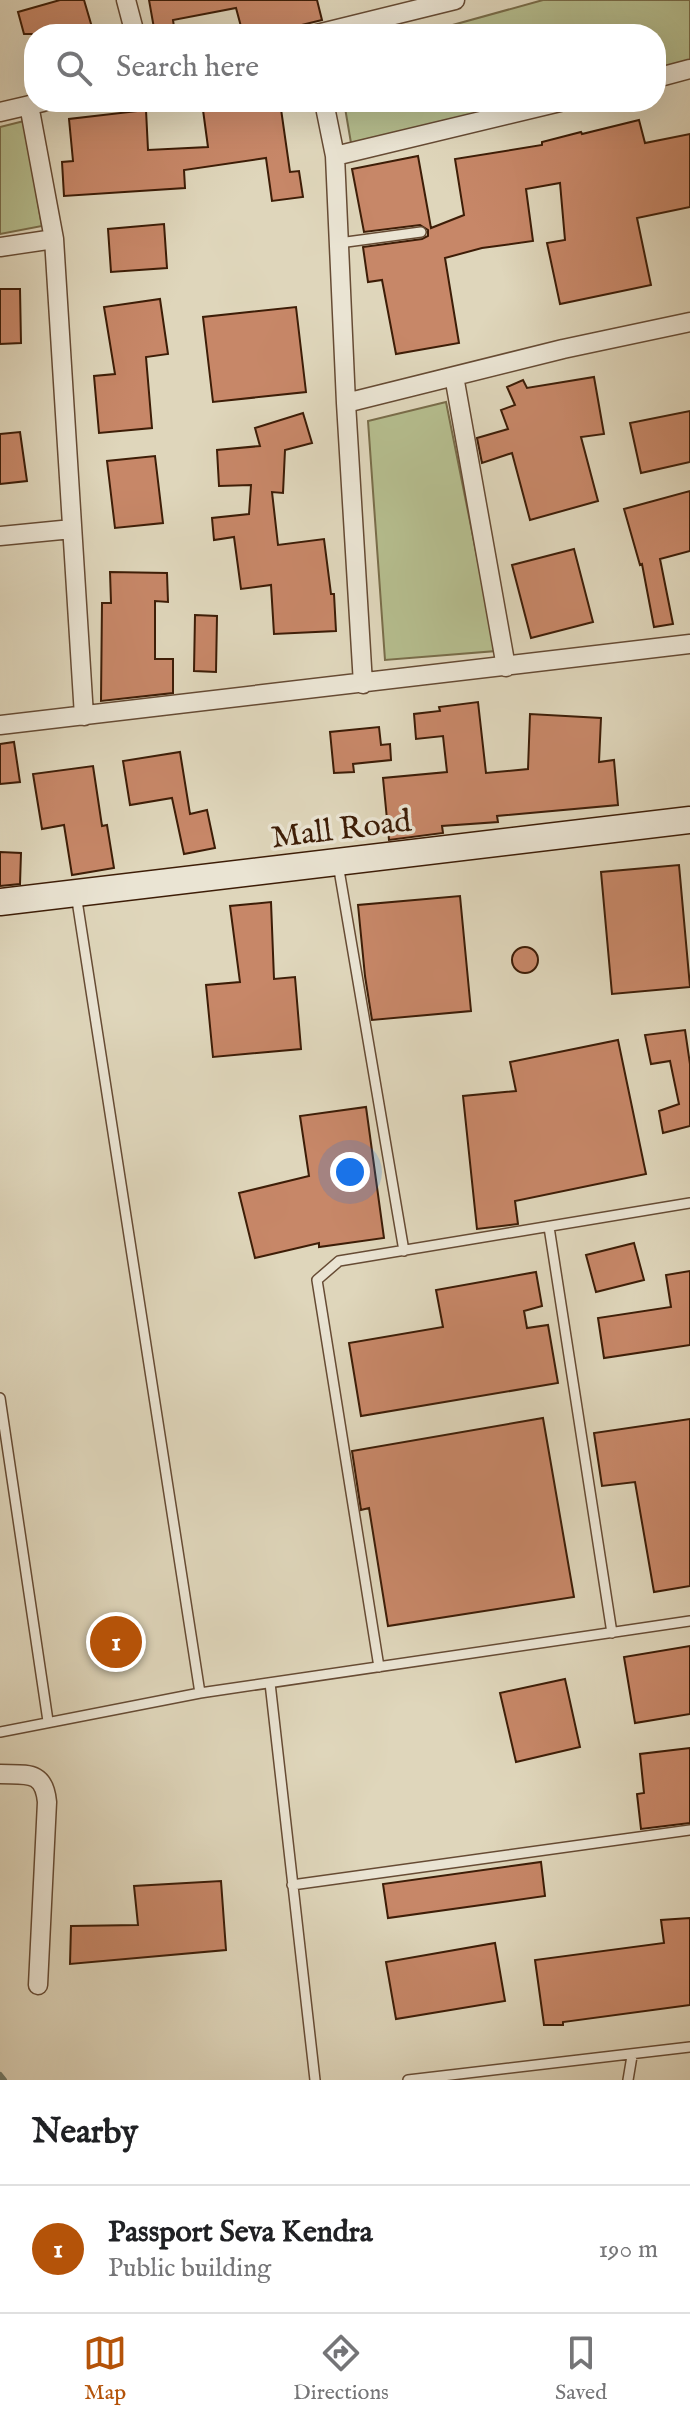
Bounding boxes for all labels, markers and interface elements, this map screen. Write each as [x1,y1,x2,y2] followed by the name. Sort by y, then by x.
[24,24,666,112] search box
[52,46,96,90] icon: search
[116,49,259,87] text: Search here
[269,801,415,859] street label: Mall Road
[330,1152,370,1192] your location
[90,1612,142,1672] pin: 1
[32,2111,138,2154] text: Nearby
[108,2214,373,2252] text: Passport Seva Kendra
[53,2233,63,2266] text: 1
[598,2233,658,2266] text: 190 m
[108,2252,271,2285] text: Public building
[83,2331,127,2407] tab: Map
[293,2331,389,2407] tab: Directions
[555,2331,607,2407] tab: Saved

